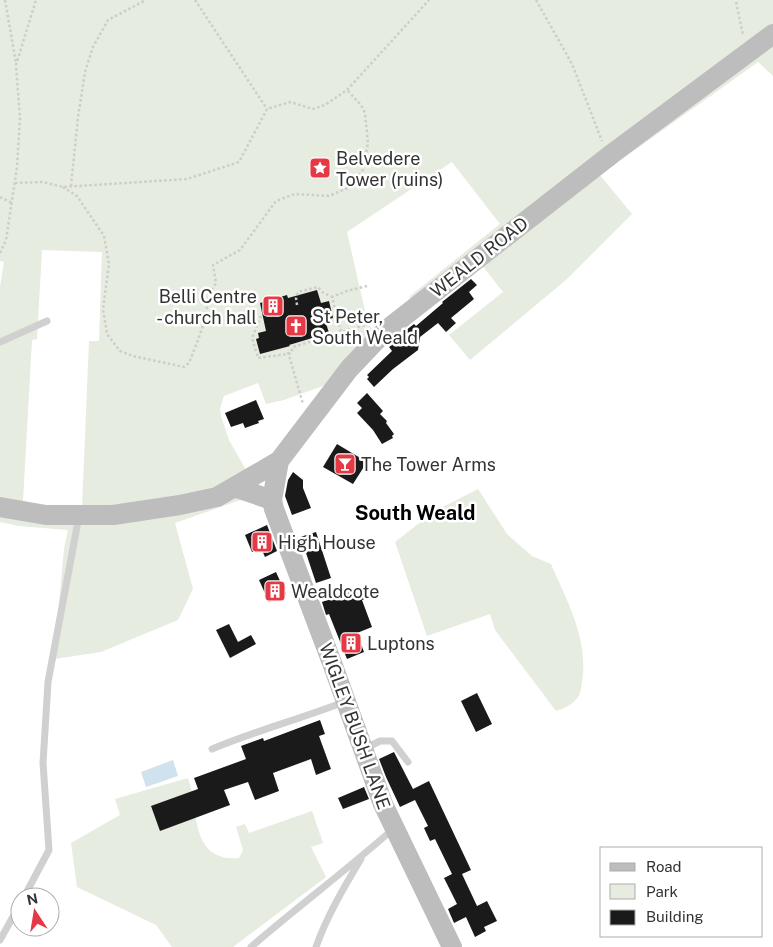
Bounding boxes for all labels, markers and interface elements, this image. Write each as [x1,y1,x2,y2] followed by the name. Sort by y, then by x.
[336,148,443,190] place label: Belvedere Tower (ruins)
[308,156,332,180] place icon: Belvedere Tower (ruins)
[426,212,532,302] street label: WEALD ROAD
[156,286,257,328] place label: Belli Centre - church hall
[261,294,285,318] building icon: Belli Centre - church hall
[312,306,418,348] place label: St Peter, South Weald
[284,314,308,338] church icon: St Peter, South Weald
[333,452,357,476] bar icon: The Tower Arms
[361,454,496,475] place label: The Tower Arms
[355,501,475,525] district label: South Weald
[250,530,274,554] building icon: High House
[278,532,376,553] place label: High House
[263,579,287,603] building icon: Wealdcote
[291,581,380,602] place label: Wealdcote
[339,631,363,655] building icon: Luptons
[367,633,435,654] place label: Luptons
[315,640,395,812] street label: WIGLEY BUSH LANE
[600,847,763,937] legend
[646,858,682,875] text: Road
[646,883,678,900] text: Park
[10,887,60,937] north arrow
[25,890,39,908] text: N
[646,908,704,925] text: Building

